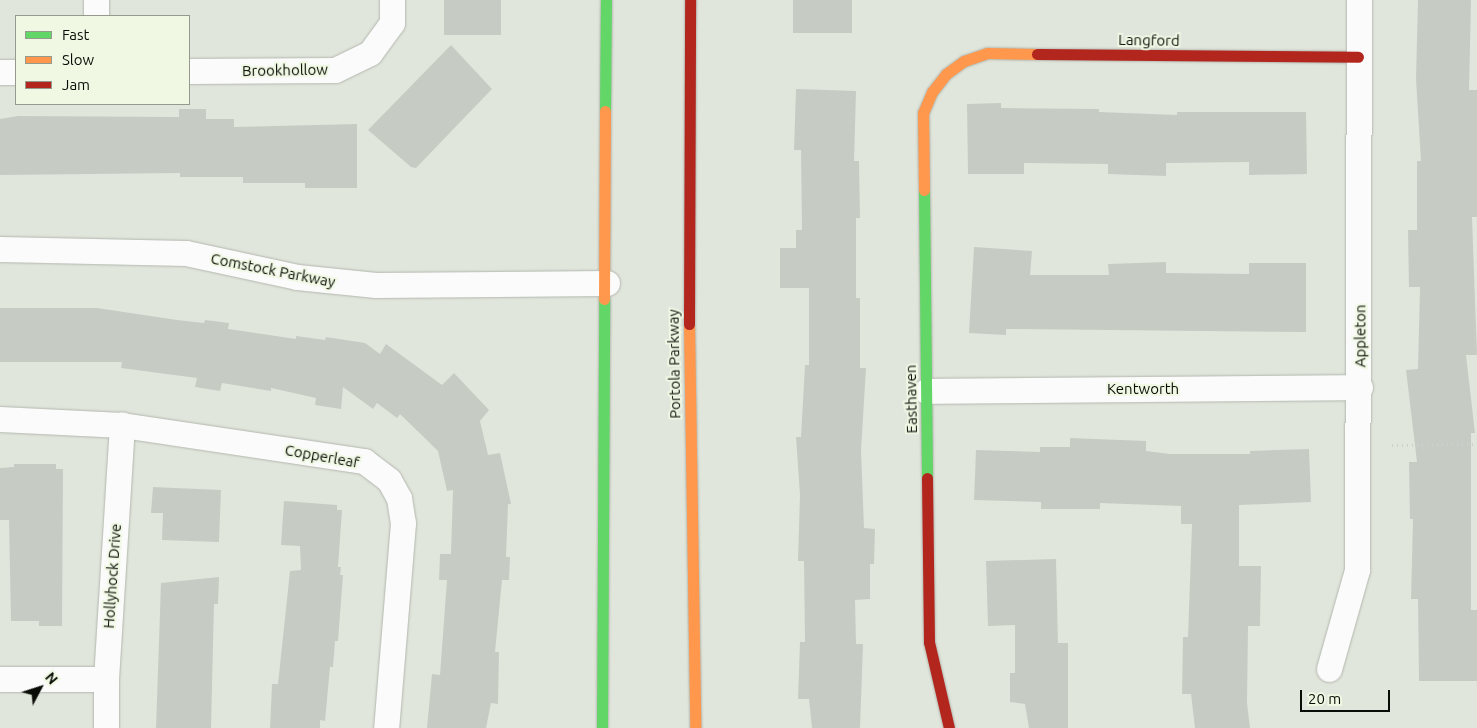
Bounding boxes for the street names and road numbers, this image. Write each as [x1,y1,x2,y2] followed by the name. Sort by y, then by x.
[1118,30,1180,50] street label: Langford
[242,60,328,80] street label: Brookhollow
[209,249,337,291] street label: Comstock Parkway
[1351,305,1369,367] street label: Appleton
[664,309,684,419] street label: Portola Parkway
[901,364,921,434] street label: Easthaven
[1107,380,1179,398] street label: Kentworth
[283,441,361,471] street label: Copperleaf
[99,523,125,629] street label: Hollyhock Drive

